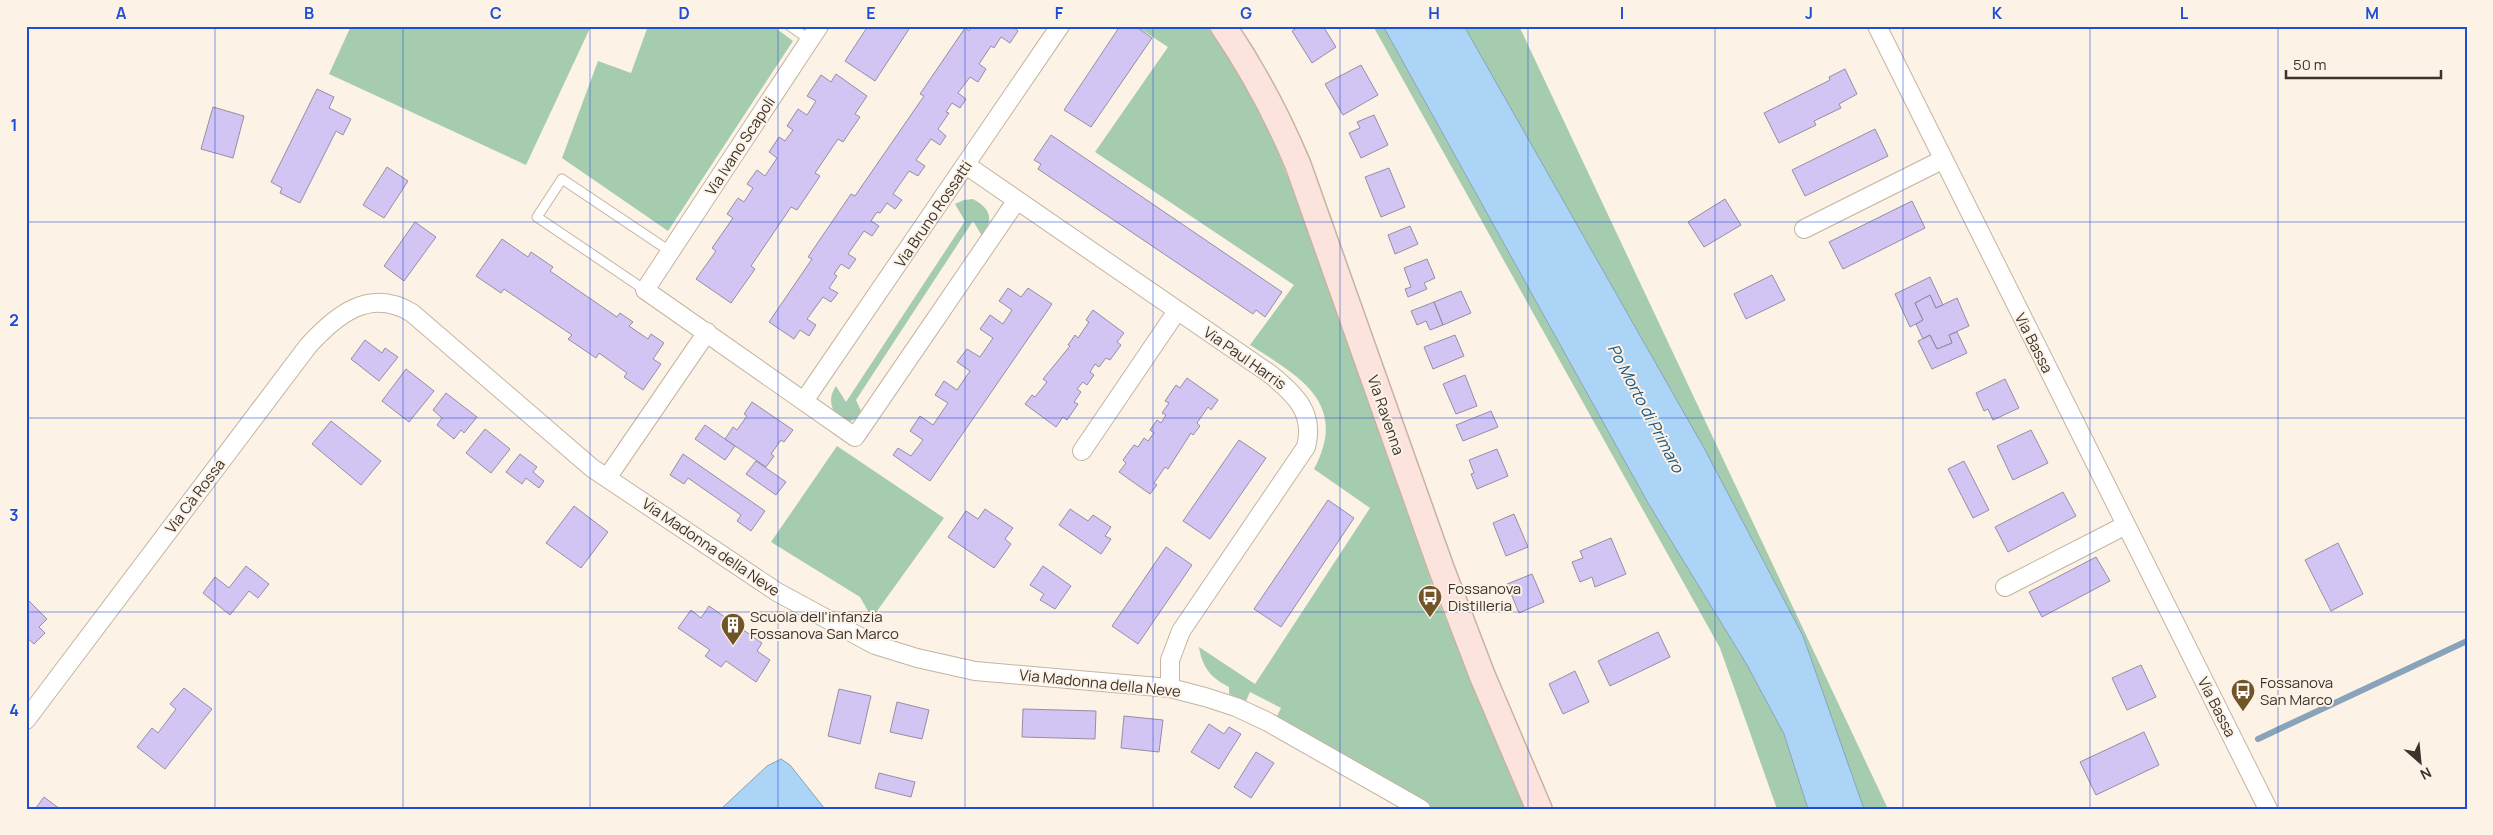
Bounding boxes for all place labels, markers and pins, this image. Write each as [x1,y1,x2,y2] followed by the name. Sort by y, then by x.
[1448,578,1521,616] place label: Fossanova Distilleria
[1417,584,1443,618] bus stop icon: Fossanova Distilleria
[750,606,899,644] place label: Scuola dell'infanzia Fossanova San Marco
[720,612,746,646] building icon: Scuola dell'infanzia Fossanova San Marco
[2260,672,2333,710] place label: Fossanova San Marco
[2230,678,2256,712] bus stop icon: Fossanova San Marco

